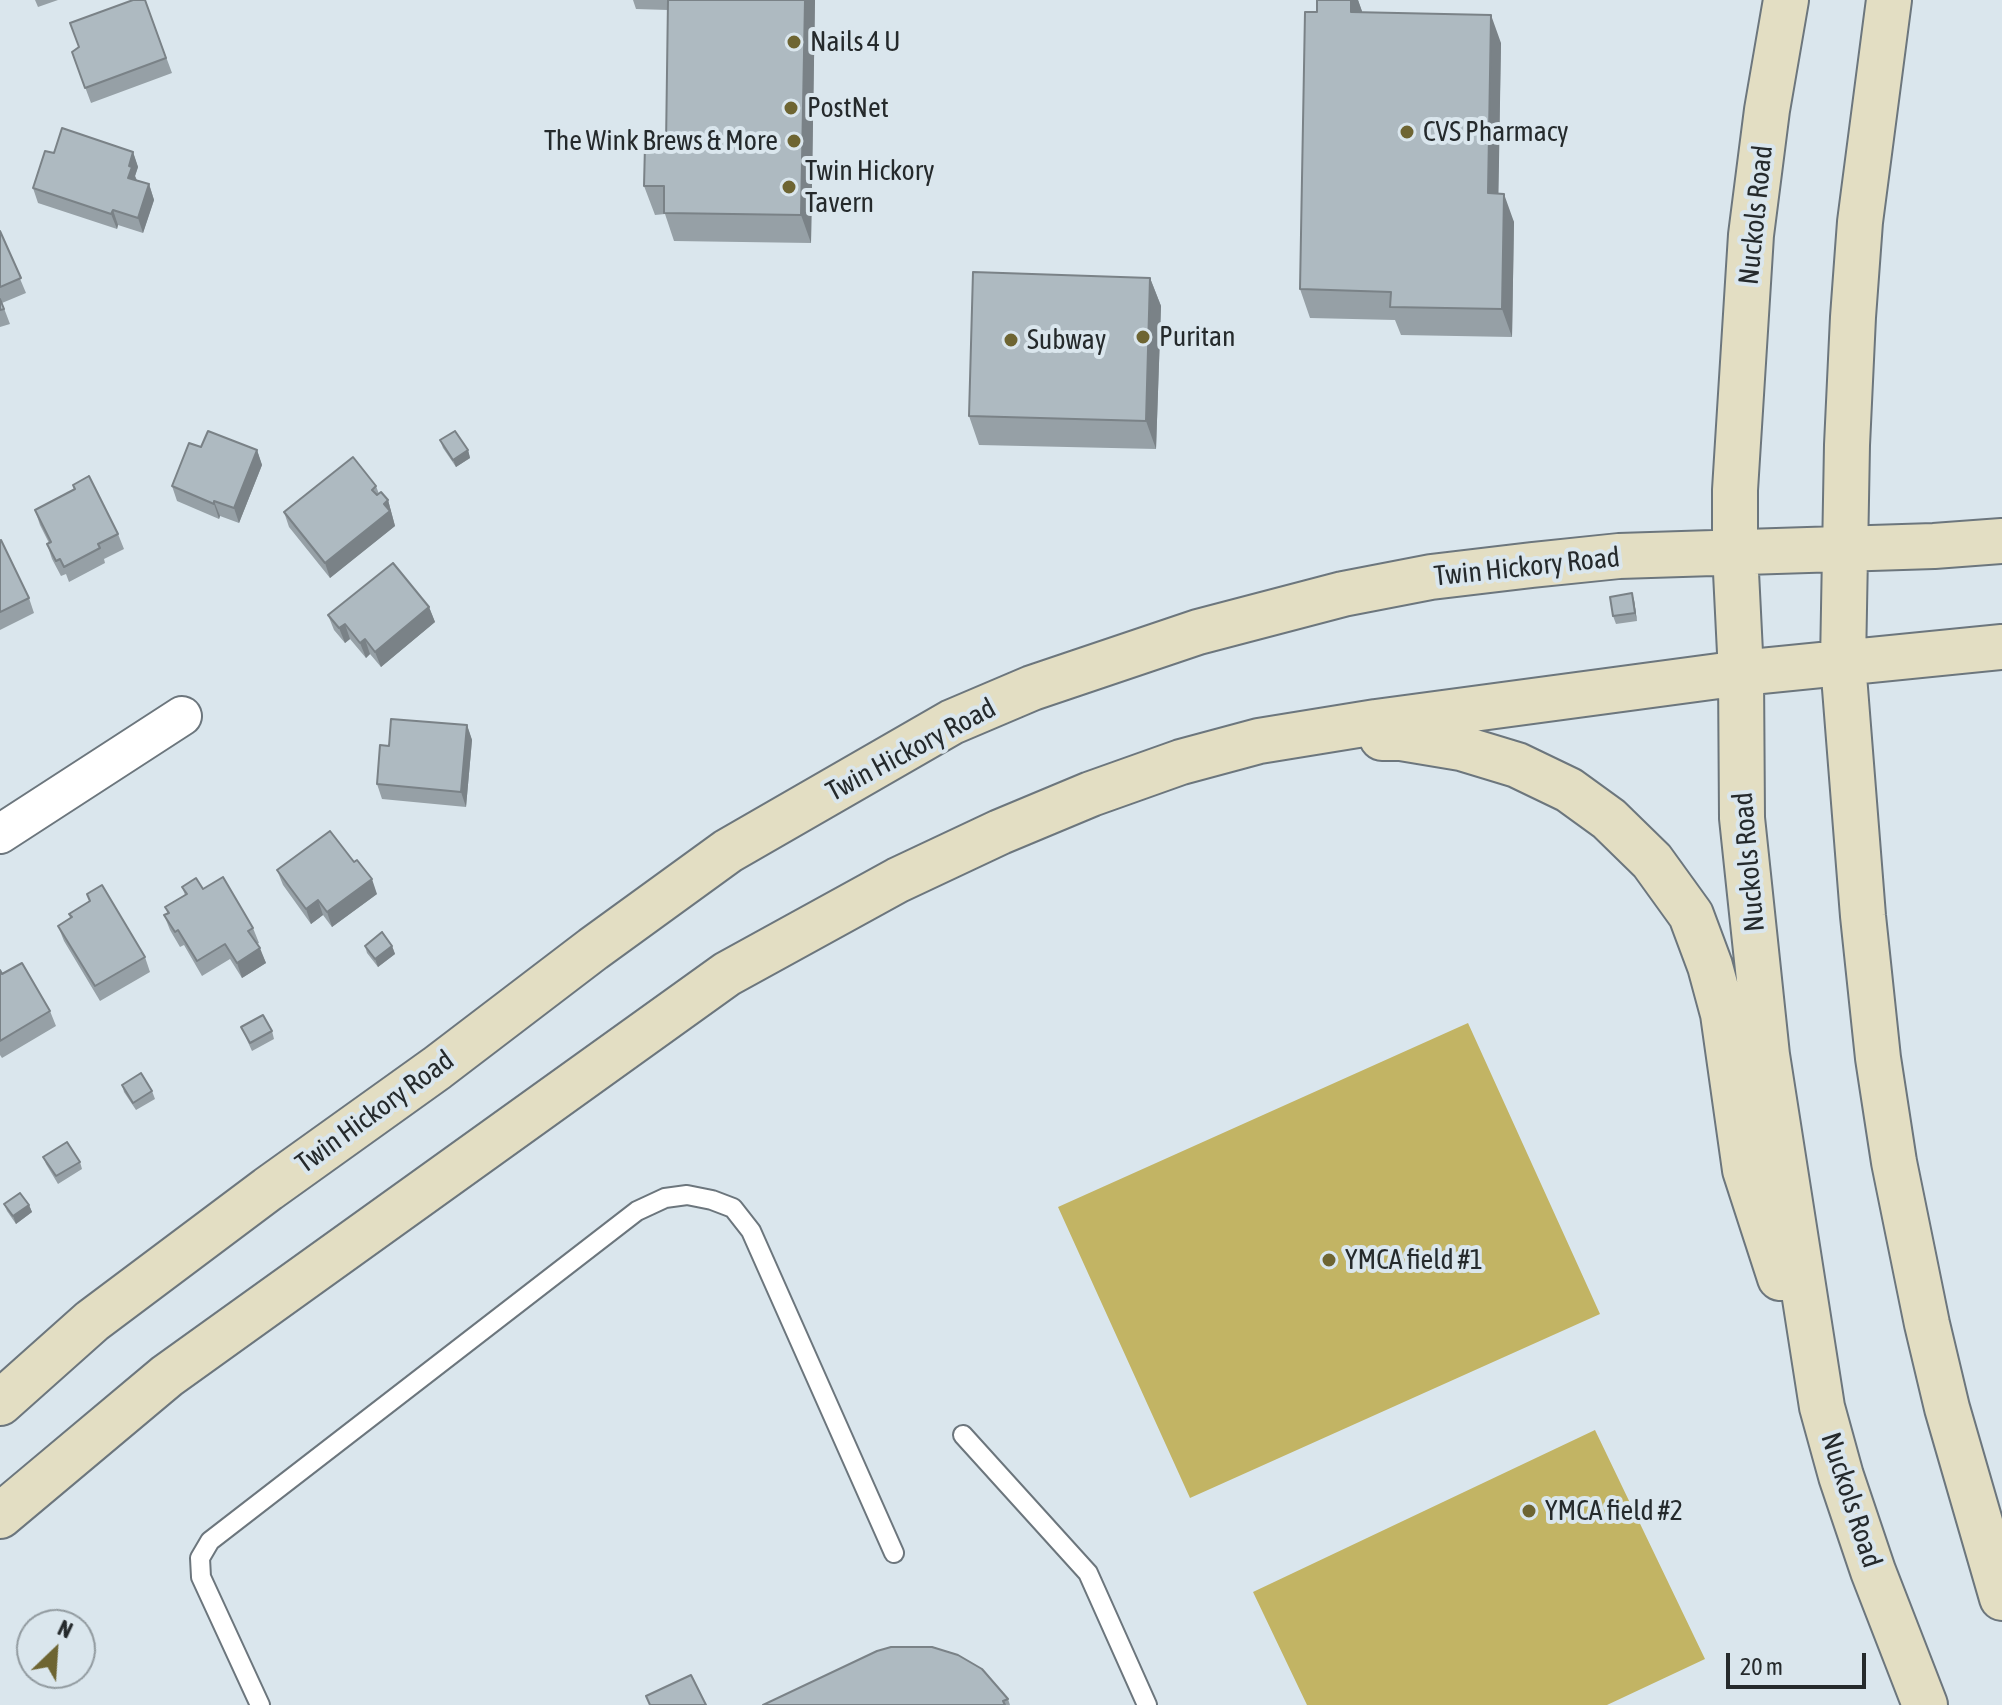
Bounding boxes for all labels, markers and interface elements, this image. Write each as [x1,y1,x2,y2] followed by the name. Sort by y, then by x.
[810,25,901,59] place label: Nails 4 U
[785,33,803,51] marker: Nails 4 U
[807,91,889,125] place label: PostNet
[782,99,800,117] marker: PostNet
[1423,115,1569,149] place label: CVS Pharmacy
[1398,123,1416,141] marker: CVS Pharmacy
[544,124,778,158] place label: The Wink Brews & More
[785,132,803,150] marker: The Wink Brews & More
[1732,144,1780,286] street label: Nuckols Road
[805,154,935,220] place label: Twin Hickory Tavern
[780,178,798,196] marker: Twin Hickory Tavern
[1159,320,1236,354] place label: Puritan
[1027,323,1106,357] place label: Subway
[1134,328,1152,346] marker: Puritan
[1002,331,1020,349] marker: Subway
[1432,541,1622,593] street label: Twin Hickory Road
[821,691,1001,809] street label: Twin Hickory Road
[1726,791,1772,933] street label: Nuckols Road
[290,1044,460,1180] street label: Twin Hickory Road
[1345,1243,1483,1277] place label: YMCA field #1
[1320,1251,1338,1269] marker: YMCA field #1
[1813,1428,1889,1572] street label: Nuckols Road
[1545,1494,1683,1528] place label: YMCA field #2
[1520,1502,1538,1520] marker: YMCA field #2
[16,1609,96,1689] north arrow
[54,1615,77,1644] text: N
[1730,1637,1870,1687] scale bar
[1740,1653,1783,1680] text: 20 m

